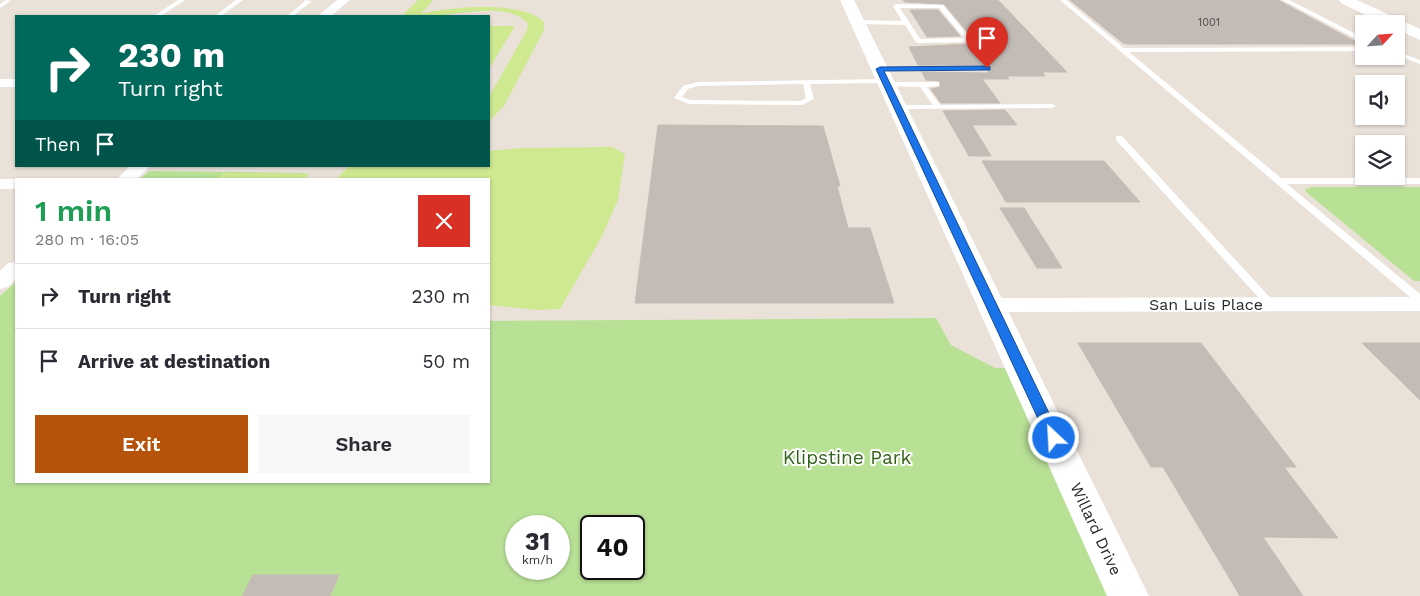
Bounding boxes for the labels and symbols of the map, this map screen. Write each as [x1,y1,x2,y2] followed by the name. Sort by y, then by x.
[1355,15,1405,65] north arrow
[1198,16,1220,29] house number: 1001
[966,17,1008,68] pin
[1149,295,1263,314] street label: San Luis Place
[1027,411,1079,463] position arrow
[783,446,911,469] park label: Klipstine Park
[1066,480,1126,578] street label: Willard Drive
[580,515,645,580] speed limit sign: 40

